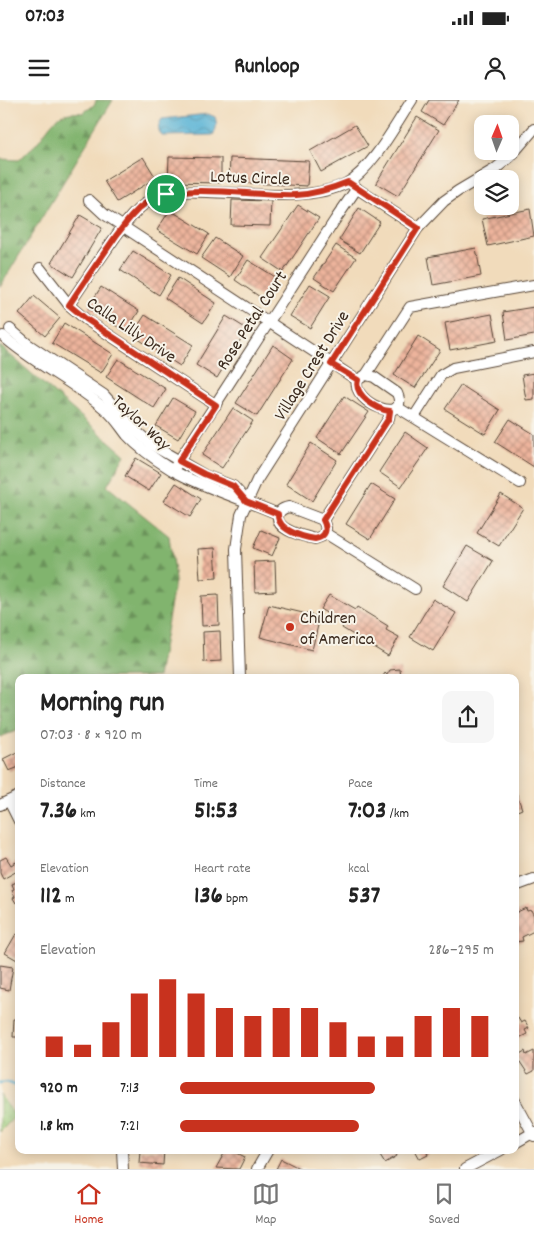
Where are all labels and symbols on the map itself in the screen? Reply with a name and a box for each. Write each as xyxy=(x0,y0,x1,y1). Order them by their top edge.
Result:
north arrow xyxy=(474,115,519,160)
street label: Lotus Circle xyxy=(210,166,290,193)
pin xyxy=(145,173,187,215)
street label: Rose Petal Court xyxy=(212,266,295,376)
street label: Calla Lilly Drive xyxy=(81,292,181,370)
street label: Village Crest Drive xyxy=(269,306,357,426)
street label: Taylor Way xyxy=(105,390,176,458)
place label: Children of America xyxy=(300,607,375,653)
marker: Children of America xyxy=(284,621,296,633)

